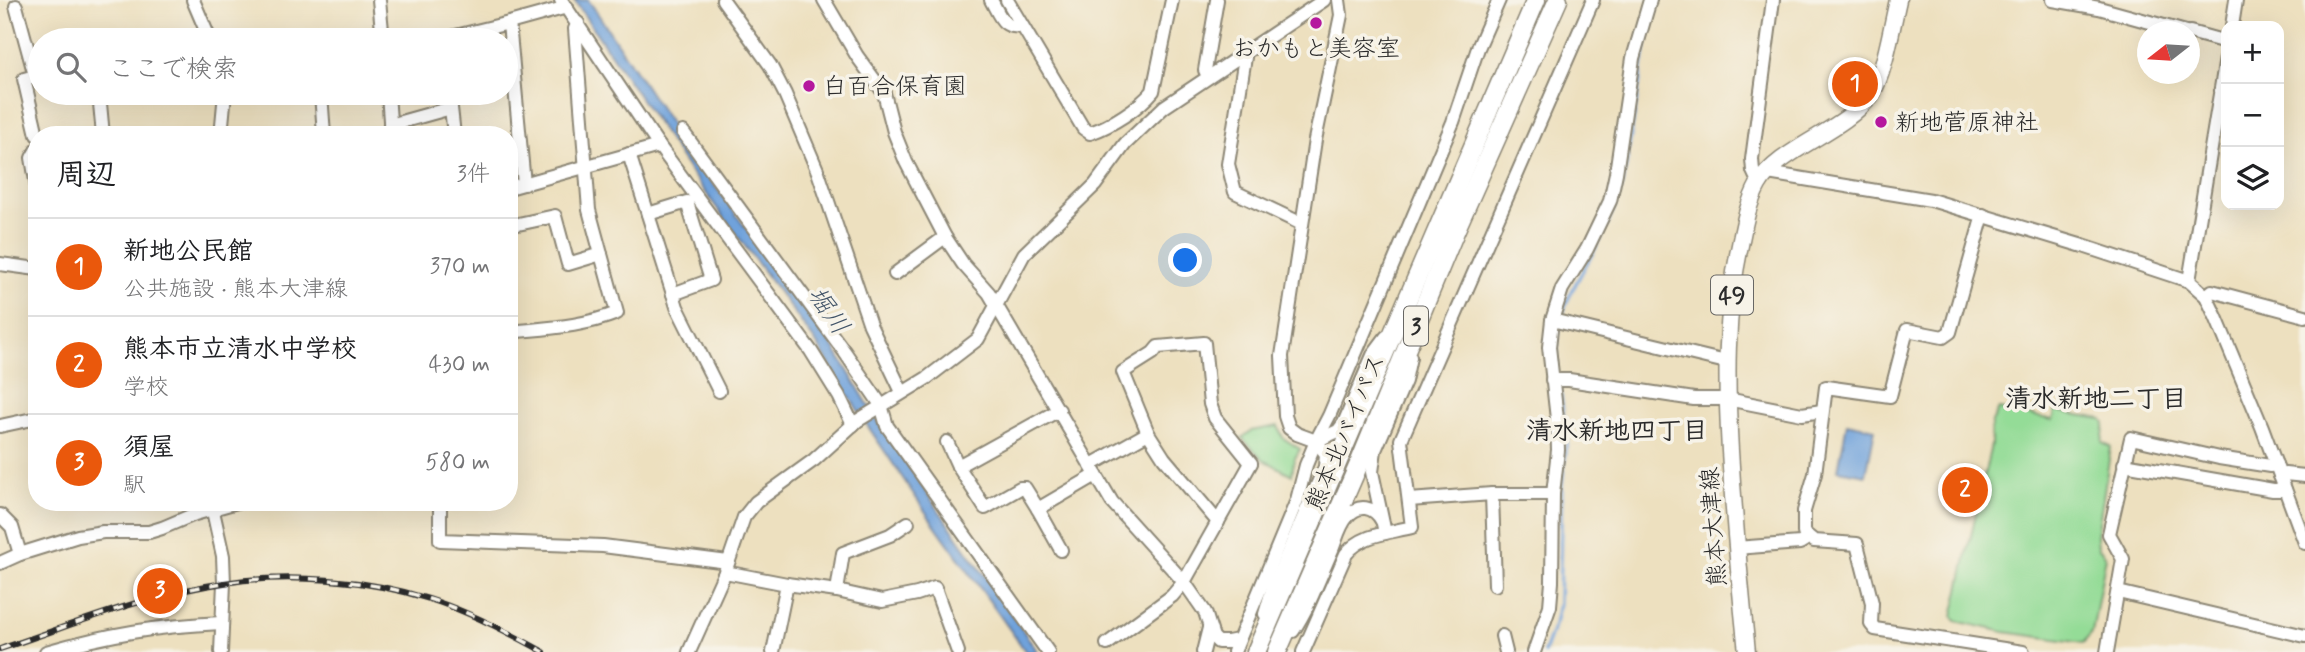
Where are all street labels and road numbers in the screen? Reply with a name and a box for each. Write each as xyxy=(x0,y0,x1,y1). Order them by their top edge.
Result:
road number: 49 xyxy=(1711,276,1753,314)
road number: 3 xyxy=(1404,306,1428,346)
street label: 熊本北バイパス xyxy=(1299,349,1393,516)
street label: 熊本大津線 xyxy=(1695,466,1734,588)

